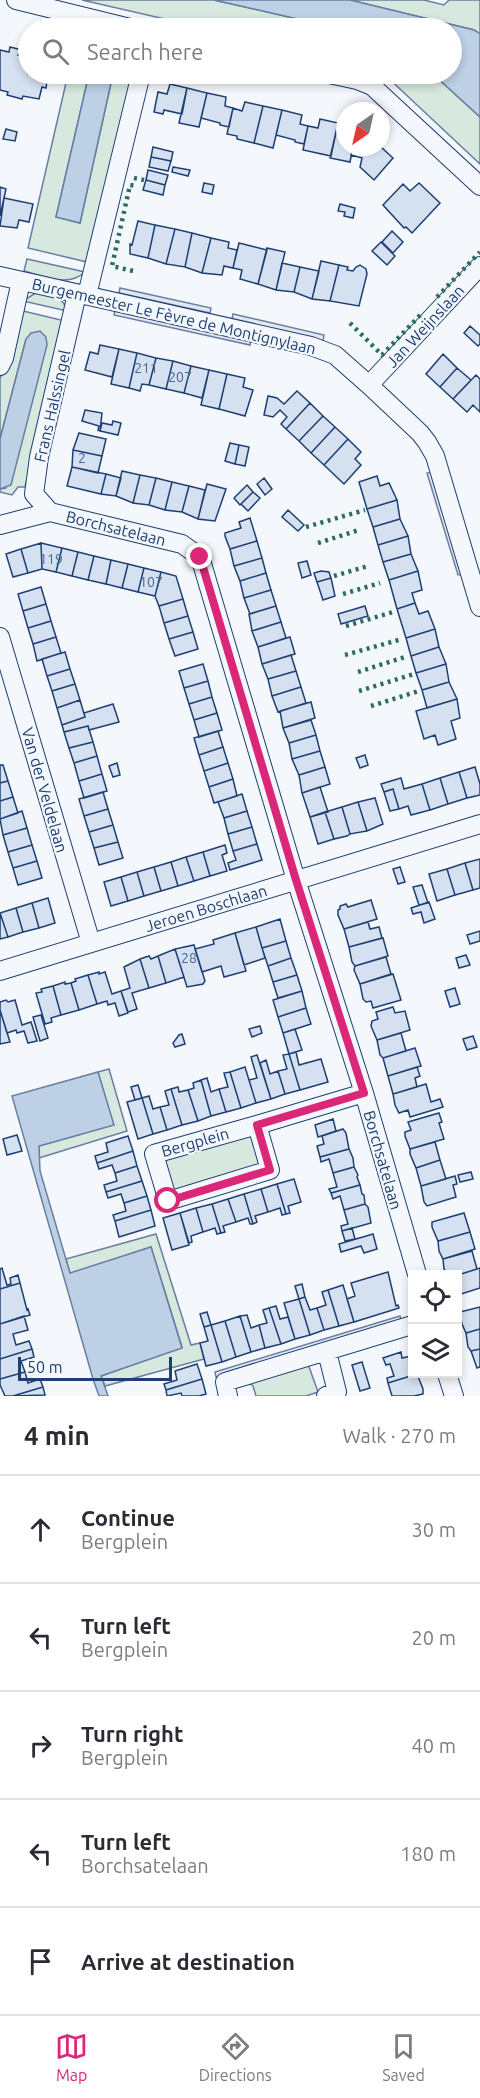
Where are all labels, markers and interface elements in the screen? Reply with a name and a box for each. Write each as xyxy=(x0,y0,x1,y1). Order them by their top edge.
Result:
search box xyxy=(18,18,462,84)
icon: search xyxy=(39,35,72,68)
text: Search here xyxy=(87,39,203,64)
north arrow xyxy=(336,102,390,156)
street label: Burgemeester Le Fèvre de Montignylaan xyxy=(30,275,318,357)
street label: Jan Weijnslaan xyxy=(382,281,468,371)
street label: Frans Halssingel xyxy=(30,348,74,464)
house number: 211 xyxy=(134,360,158,376)
house number: 207 xyxy=(168,369,192,385)
house number: 2 xyxy=(78,450,86,466)
street label: Borchsatelaan xyxy=(64,507,168,549)
route end xyxy=(186,543,212,569)
house number: 119 xyxy=(39,551,63,567)
house number: 107 xyxy=(139,574,163,590)
street label: Van der Veldelaan xyxy=(19,725,71,855)
street label: Jeroen Boschlaan xyxy=(143,881,269,935)
house number: 28 xyxy=(181,950,197,966)
street label: Borchsatelaan xyxy=(360,1108,406,1212)
street label: Bergplein xyxy=(159,1124,231,1160)
route start xyxy=(154,1187,180,1213)
map controls xyxy=(408,1270,462,1378)
button: locate xyxy=(408,1270,462,1324)
button: layers xyxy=(408,1324,462,1378)
scale bar xyxy=(18,1354,172,1382)
text: 50 m xyxy=(27,1358,63,1376)
text: 4 min xyxy=(24,1421,90,1450)
text: Walk · 270 m xyxy=(343,1424,456,1447)
text: Continue xyxy=(81,1505,175,1530)
icon: ahead xyxy=(24,1513,57,1546)
text: 30 m xyxy=(412,1518,456,1541)
text: Bergplein xyxy=(81,1530,168,1553)
text: Turn left xyxy=(81,1613,171,1638)
icon: left xyxy=(24,1621,57,1654)
text: 20 m xyxy=(412,1626,456,1649)
text: Bergplein xyxy=(81,1638,168,1661)
text: Turn right xyxy=(81,1721,183,1746)
icon: right xyxy=(24,1729,57,1762)
text: 40 m xyxy=(412,1734,456,1757)
text: Bergplein xyxy=(81,1746,168,1769)
text: Turn left xyxy=(81,1829,171,1854)
icon: left xyxy=(24,1837,57,1870)
text: 180 m xyxy=(400,1842,456,1865)
text: Borchsatelaan xyxy=(81,1854,209,1877)
icon: arrive xyxy=(24,1945,57,1978)
text: Arrive at destination xyxy=(81,1949,295,1974)
tab: Map xyxy=(55,2030,88,2084)
tab: Directions xyxy=(199,2030,272,2084)
tab: Saved xyxy=(382,2030,425,2084)

